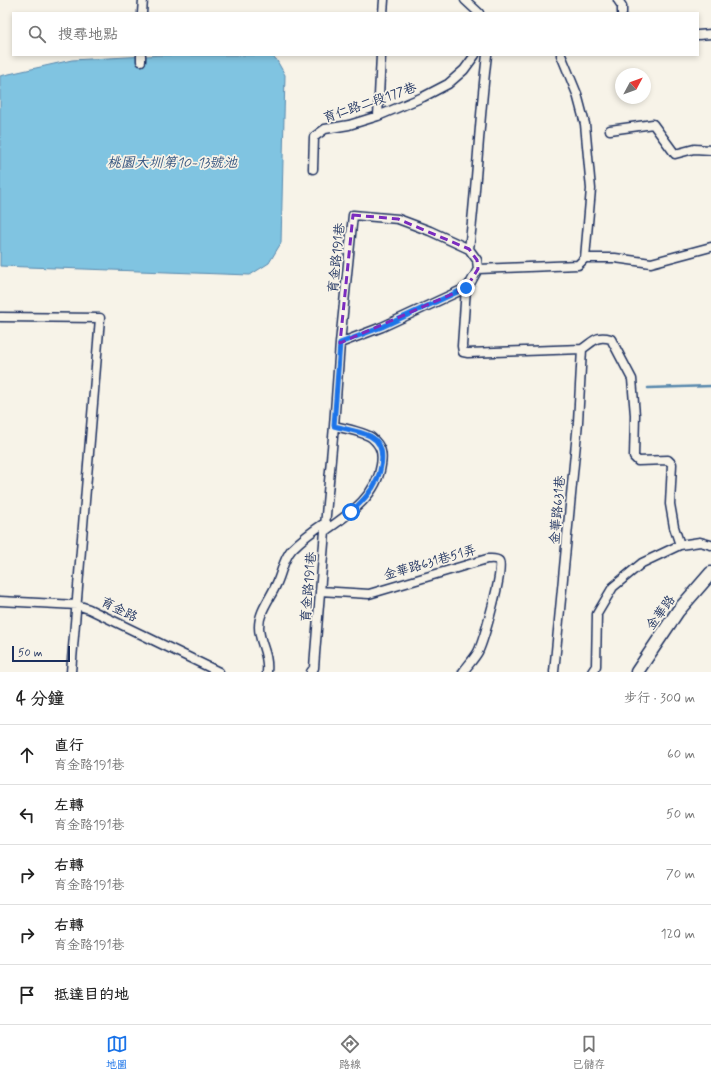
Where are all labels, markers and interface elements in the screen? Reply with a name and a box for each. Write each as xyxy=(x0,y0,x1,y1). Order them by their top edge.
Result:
search box xyxy=(12,12,699,56)
icon: search xyxy=(26,23,48,45)
text: 搜尋地點 xyxy=(58,25,118,45)
north arrow xyxy=(615,68,651,104)
street label: 育仁路二段177巷 xyxy=(321,79,419,127)
water label: 桃園大圳第10-13號池 xyxy=(107,154,238,172)
street label: 育金路191巷 xyxy=(325,222,349,294)
route end xyxy=(457,279,475,297)
street label: 金華路631巷 xyxy=(547,475,569,545)
route start xyxy=(342,503,360,521)
street label: 金華路631巷51弄 xyxy=(382,542,478,584)
street label: 育金路191巷 xyxy=(297,551,321,623)
street label: 金華路 xyxy=(643,592,679,634)
street label: 育金路 xyxy=(98,594,140,626)
scale bar xyxy=(12,644,70,663)
text: 50 m xyxy=(18,646,43,660)
text: 4 分鐘 xyxy=(16,688,64,710)
text: 步行 · 300 m xyxy=(624,690,695,707)
text: 直行 xyxy=(54,736,84,756)
icon: ahead xyxy=(16,744,38,766)
text: 60 m xyxy=(667,746,695,763)
text: 育金路191巷 xyxy=(54,757,125,774)
text: 左轉 xyxy=(54,796,84,816)
icon: left xyxy=(16,804,38,826)
text: 50 m xyxy=(666,806,695,823)
text: 育金路191巷 xyxy=(54,817,125,834)
text: 右轉 xyxy=(54,856,84,876)
icon: right xyxy=(16,864,38,886)
text: 70 m xyxy=(666,866,695,883)
text: 育金路191巷 xyxy=(54,877,125,894)
text: 右轉 xyxy=(54,916,84,936)
icon: right xyxy=(16,924,38,946)
text: 120 m xyxy=(661,926,695,943)
text: 育金路191巷 xyxy=(54,937,125,954)
icon: arrive xyxy=(16,984,38,1006)
text: 抵達目的地 xyxy=(54,985,129,1005)
tab: 地圖 xyxy=(106,1033,128,1072)
tab: 路線 xyxy=(339,1033,361,1072)
tab: 已儲存 xyxy=(572,1033,605,1072)

